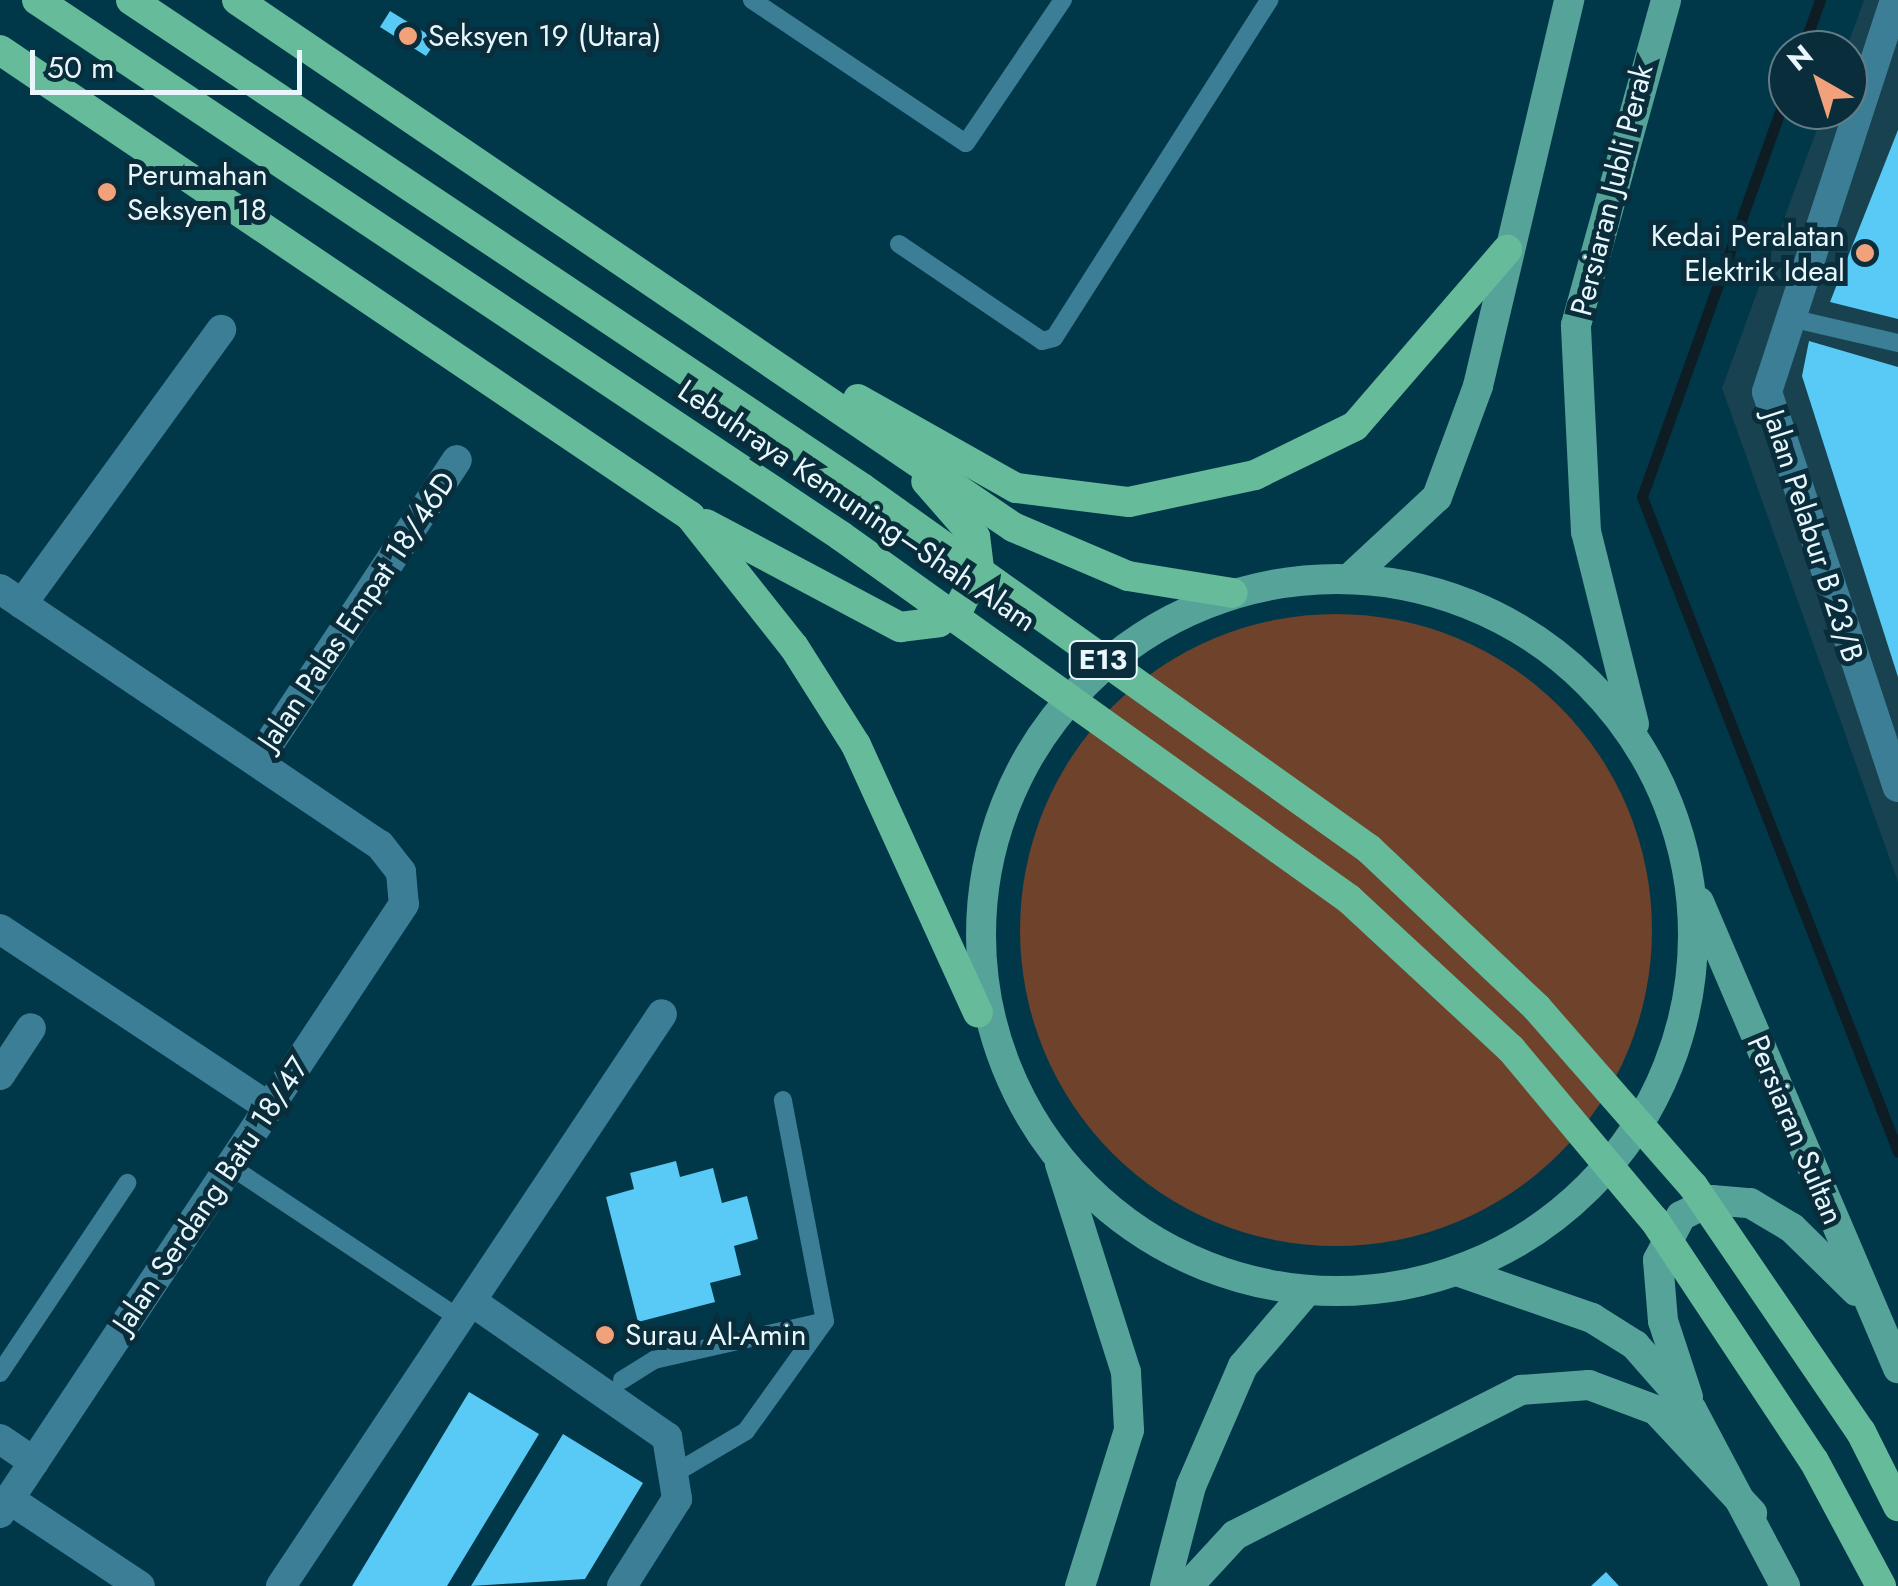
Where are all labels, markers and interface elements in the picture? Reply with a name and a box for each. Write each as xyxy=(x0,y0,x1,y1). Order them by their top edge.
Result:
place label: Seksyen 19 (Utara) xyxy=(428,18,661,54)
marker: Seksyen 19 (Utara) xyxy=(397,25,419,47)
scale bar xyxy=(35,30,308,92)
north arrow xyxy=(1768,30,1868,130)
text: N xyxy=(1779,35,1822,81)
text: 50 m xyxy=(47,46,114,89)
street label: Persiaran Jubli Perak xyxy=(1563,61,1661,319)
place label: Perumahan Seksyen 18 xyxy=(127,157,268,228)
marker: Perumahan Seksyen 18 xyxy=(96,181,118,203)
place label: Kedai Peralatan Elektrik Ideal xyxy=(1651,218,1845,288)
marker: Kedai Peralatan Elektrik Ideal xyxy=(1854,242,1876,264)
street label: Lebuhraya Kemuning–Shah Alam xyxy=(671,373,1043,639)
street label: Jalan Pelabur B 23/B xyxy=(1755,405,1871,667)
street label: Jalan Palas Empat 18/46D xyxy=(250,465,464,757)
road number: E13 xyxy=(1068,637,1138,683)
street label: Persiaran Sultan xyxy=(1739,1030,1851,1230)
street label: Jalan Serdang Batu 18/47 xyxy=(105,1050,317,1340)
place label: Surau Al-Amin xyxy=(625,1317,806,1353)
marker: Surau Al-Amin xyxy=(594,1324,616,1346)

